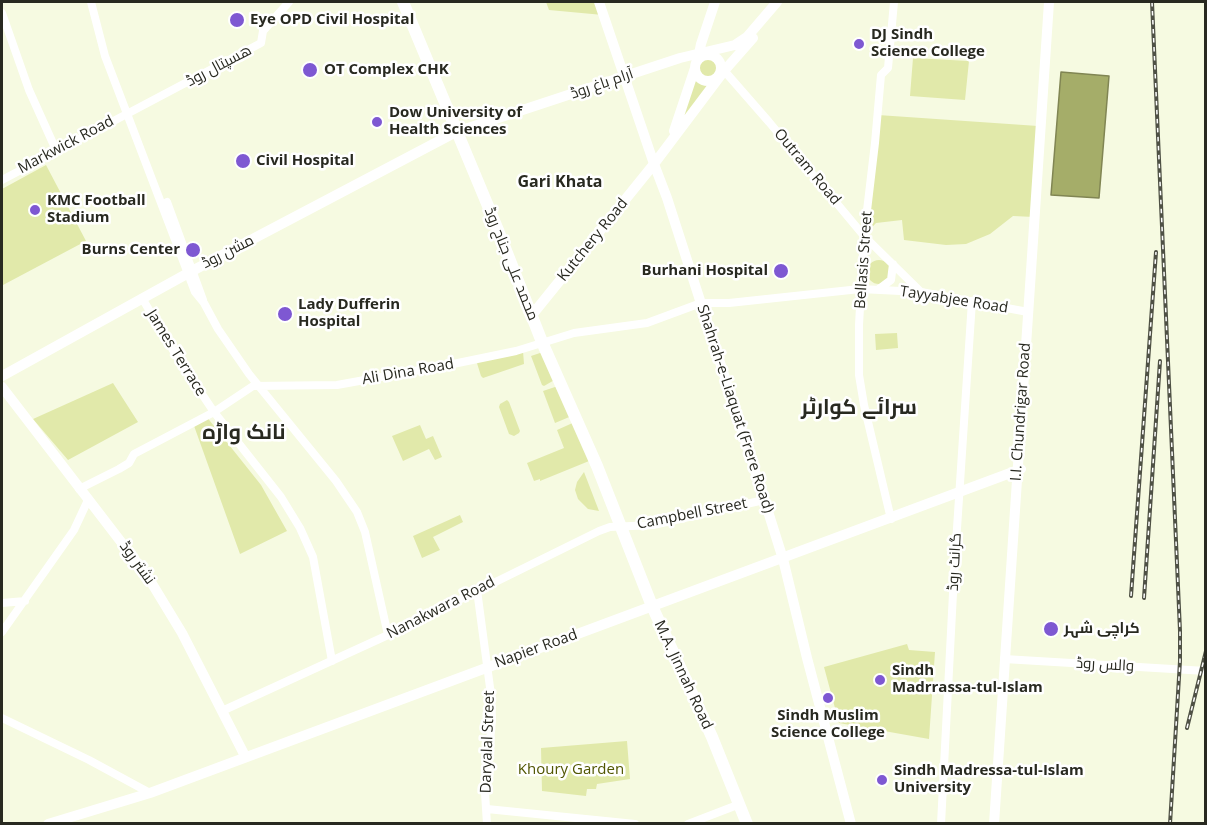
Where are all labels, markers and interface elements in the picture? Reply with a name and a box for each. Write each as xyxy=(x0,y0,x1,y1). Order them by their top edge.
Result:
marker: Eye OPD Civil Hospital xyxy=(228,11,246,29)
place label: Eye OPD Civil Hospital xyxy=(250,11,414,29)
place label: DJ Sindh Science College xyxy=(871,26,985,61)
marker: DJ Sindh Science College xyxy=(852,37,866,51)
street label: ھسپتال روڈ xyxy=(183,41,255,91)
marker: OT Complex CHK xyxy=(301,61,319,79)
place label: OT Complex CHK xyxy=(324,61,449,79)
street label: آرام باغ روڈ xyxy=(568,65,636,103)
place label: Dow University of Health Sciences xyxy=(389,104,522,139)
street label: Markwick Road xyxy=(15,112,117,178)
marker: Dow University of Health Sciences xyxy=(370,115,384,129)
street label: Outram Road xyxy=(770,125,844,209)
marker: Civil Hospital xyxy=(234,152,252,170)
place label: Civil Hospital xyxy=(256,152,354,170)
district label: Gari Khata xyxy=(518,172,602,192)
place label: KMC Football Stadium xyxy=(47,192,146,227)
street label: Kutchery Road xyxy=(554,195,632,285)
marker: KMC Football Stadium xyxy=(28,203,42,217)
street label: محمد علی جناح روڈ xyxy=(480,205,542,323)
street label: Bellasis Street xyxy=(852,211,876,309)
street label: مشن روڈ xyxy=(199,231,257,273)
place label: Burns Center xyxy=(82,241,180,259)
marker: Burns Center xyxy=(184,241,202,259)
place label: Burhani Hospital xyxy=(642,262,768,280)
marker: Burhani Hospital xyxy=(772,262,790,280)
street label: Tayyabjee Road xyxy=(899,283,1009,317)
place label: Lady Dufferin Hospital xyxy=(298,296,400,331)
street label: Shahrah-e-Liaquat (Frere Road) xyxy=(693,303,777,515)
marker: Lady Dufferin Hospital xyxy=(276,305,294,323)
street label: James Terrace xyxy=(142,306,210,400)
street label: I.I. Chundrigar Road xyxy=(1007,342,1035,482)
street label: Ali Dina Road xyxy=(361,355,455,389)
district label: سرائے کوارٹر xyxy=(801,395,917,421)
district label: نانک واڑہ xyxy=(202,420,286,446)
street label: Campbell Street xyxy=(635,494,749,534)
street label: گرانٹ روڈ xyxy=(944,532,966,592)
street label: نشتر روڈ xyxy=(115,538,159,588)
street label: Nanakwara Road xyxy=(384,573,498,643)
street label: M.A. Jinnah Road xyxy=(650,618,716,732)
marker: کراچی شہر xyxy=(1042,620,1060,638)
place label: کراچی شہر xyxy=(1064,620,1140,638)
street label: Napier Road xyxy=(492,626,580,672)
street label: والس روڈ xyxy=(1075,654,1135,676)
place label: Sindh Madrrassa-tul-Islam xyxy=(892,662,1043,697)
marker: Sindh Madrrassa-tul-Islam xyxy=(873,673,887,687)
street label: Daryalal Street xyxy=(477,690,499,794)
marker: Sindh Muslim Science College xyxy=(821,691,835,705)
place label: Sindh Muslim Science College xyxy=(771,707,885,742)
park label: Khoury Garden xyxy=(518,761,624,779)
place label: Sindh Madressa-tul-Islam University xyxy=(894,762,1084,797)
marker: Sindh Madressa-tul-Islam University xyxy=(875,773,889,787)

